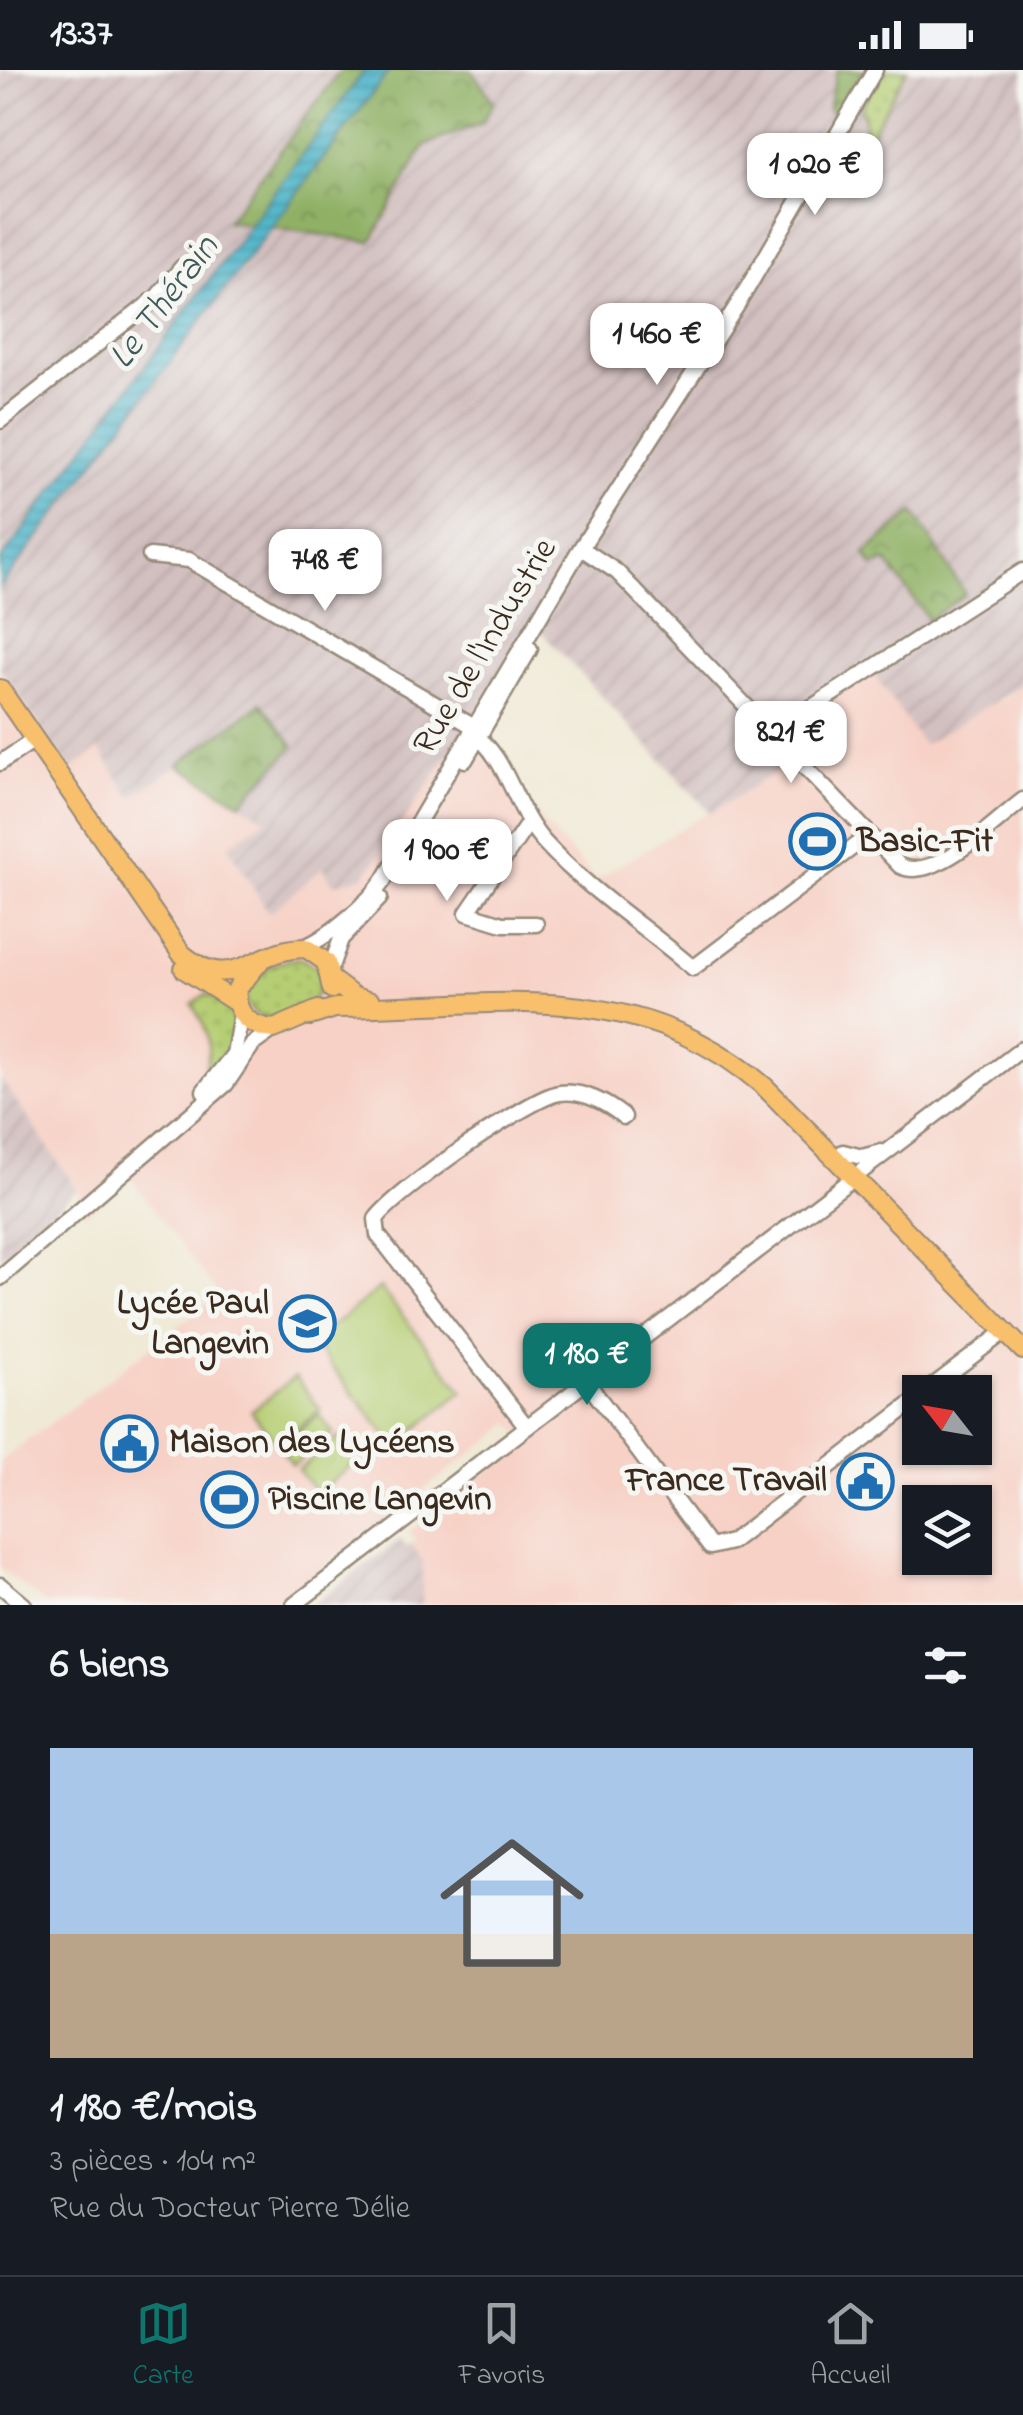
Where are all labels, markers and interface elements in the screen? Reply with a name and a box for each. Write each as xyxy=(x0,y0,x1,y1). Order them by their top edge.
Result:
text: 13:37 xyxy=(50,7,112,63)
pin: 1 020 € xyxy=(723,133,907,218)
text: 1 020 € xyxy=(769,142,861,189)
water label: Le Thérain xyxy=(96,223,235,382)
pin: 1 460 € xyxy=(565,303,749,388)
text: 1 460 € xyxy=(612,312,702,359)
pin: 748 € xyxy=(255,529,395,614)
street label: Rue de l'Industrie xyxy=(401,529,571,765)
text: 748 € xyxy=(291,538,359,585)
pin: 821 € xyxy=(721,701,861,786)
text: 821 € xyxy=(757,710,825,757)
sports icon: Basic-Fit xyxy=(788,812,848,872)
place label: Basic-Fit xyxy=(855,817,993,868)
pin: 1 900 € xyxy=(355,819,539,904)
text: 1 900 € xyxy=(404,828,490,875)
place label: Lycée Paul Langevin xyxy=(117,1279,269,1371)
school or university icon: Lycée Paul Langevin xyxy=(278,1294,338,1354)
pin: 1 180 € xyxy=(495,1323,679,1408)
text: 1 180 € xyxy=(545,1332,629,1379)
north arrow xyxy=(902,1375,992,1465)
map controls xyxy=(902,1375,992,1575)
public building icon: Maison des Lycéens xyxy=(100,1413,160,1473)
place label: Maison des Lycéens xyxy=(169,1418,455,1470)
public building icon: France Travail xyxy=(836,1451,896,1511)
place label: France Travail xyxy=(624,1456,827,1507)
sports icon: Piscine Langevin xyxy=(199,1470,259,1530)
place label: Piscine Langevin xyxy=(268,1475,491,1527)
button: layers xyxy=(902,1485,992,1575)
text: 6 biens xyxy=(50,1635,170,1696)
icon: filters xyxy=(918,1638,973,1693)
icon: home xyxy=(422,1813,602,1993)
text: 1 180 €/mois xyxy=(50,2078,257,2139)
text: 3 pièces · 104 m² xyxy=(50,2139,256,2186)
text: Rue du Docteur Pierre Délie xyxy=(50,2186,410,2233)
tab: Carte xyxy=(132,2296,194,2397)
tab: Favoris xyxy=(459,2296,545,2397)
tab: Accueil xyxy=(810,2296,891,2397)

